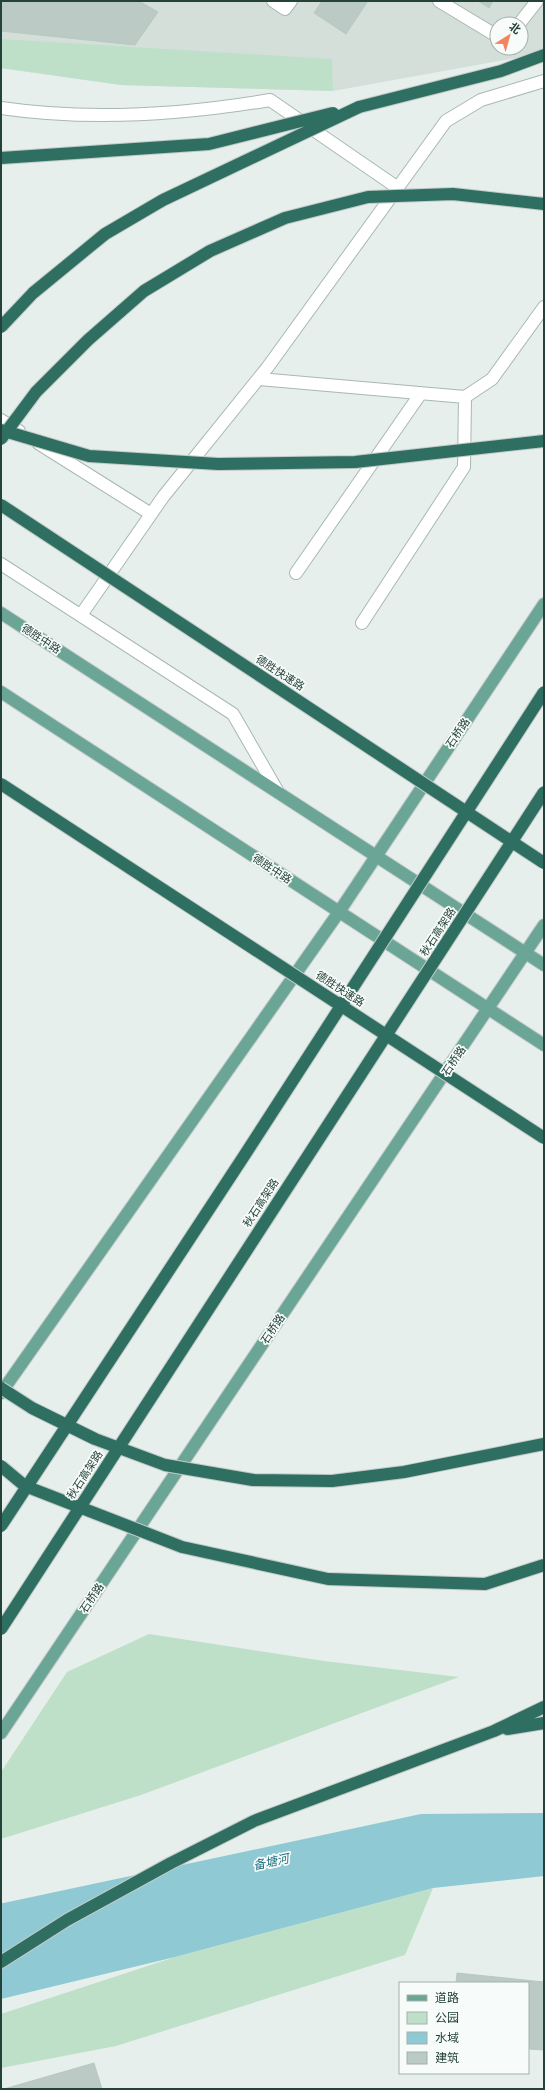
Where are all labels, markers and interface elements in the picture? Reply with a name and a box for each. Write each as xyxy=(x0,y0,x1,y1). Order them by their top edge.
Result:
north arrow xyxy=(489,16,529,56)
text: 北 xyxy=(506,20,523,37)
street label: 德胜中路 xyxy=(19,622,63,656)
street label: 德胜快速路 xyxy=(253,653,307,693)
street label: 石桥路 xyxy=(443,716,473,750)
street label: 德胜中路 xyxy=(250,852,294,886)
street label: 秋石高架路 xyxy=(418,905,458,959)
street label: 德胜快速路 xyxy=(313,969,367,1009)
street label: 石桥路 xyxy=(439,1044,469,1078)
street label: 秋石高架路 xyxy=(241,1176,281,1230)
street label: 石桥路 xyxy=(258,1312,288,1346)
street label: 秋石高架路 xyxy=(65,1448,105,1502)
street label: 石桥路 xyxy=(77,1581,107,1615)
water label: 备塘河 xyxy=(252,1851,292,1873)
legend xyxy=(399,1982,529,2074)
text: 道路 xyxy=(435,1991,459,2005)
text: 公园 xyxy=(435,2011,459,2025)
text: 水域 xyxy=(435,2031,459,2045)
text: 建筑 xyxy=(435,2051,459,2065)

